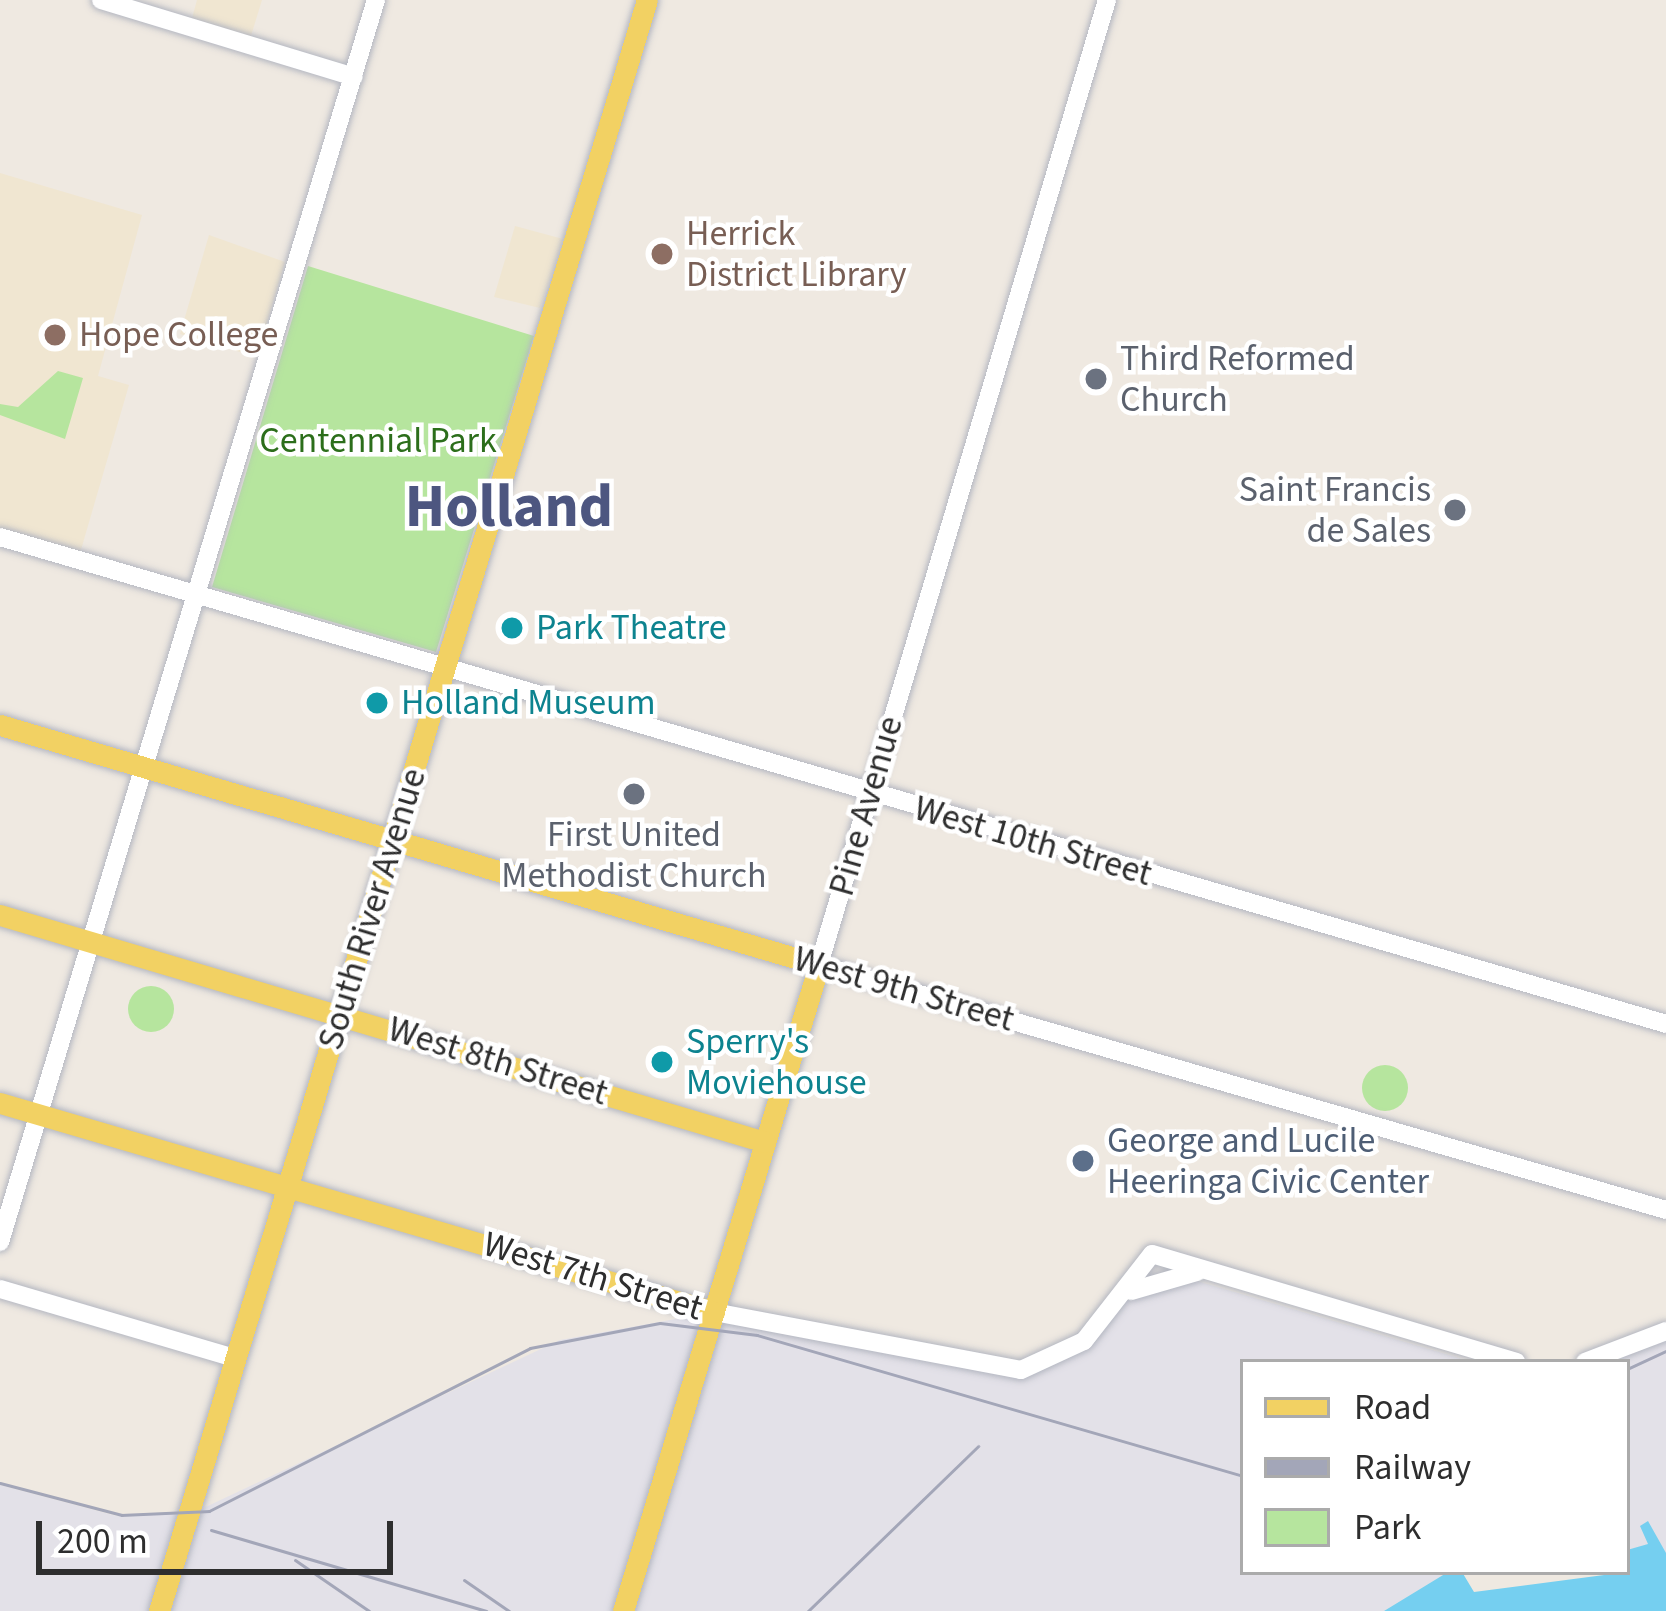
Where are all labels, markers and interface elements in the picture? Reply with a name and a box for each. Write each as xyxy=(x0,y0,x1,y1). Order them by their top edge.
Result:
place label: Herrick District Library xyxy=(686,211,907,296)
marker: Herrick District Library xyxy=(649,241,675,267)
place label: Hope College xyxy=(79,313,278,357)
marker: Hope College xyxy=(42,322,68,348)
place label: Third Reformed Church xyxy=(1120,336,1355,421)
marker: Third Reformed Church xyxy=(1083,366,1109,392)
park label: Centennial Park xyxy=(259,419,497,463)
place label: Saint Francis de Sales xyxy=(1239,467,1431,552)
district label: Holland xyxy=(405,471,613,543)
marker: Saint Francis de Sales xyxy=(1442,497,1468,523)
place label: Park Theatre xyxy=(536,606,727,650)
marker: Park Theatre xyxy=(499,615,525,641)
place label: Holland Museum xyxy=(401,681,655,725)
marker: Holland Museum xyxy=(364,690,390,716)
street label: Pine Avenue xyxy=(820,711,912,901)
street label: South River Avenue xyxy=(309,763,435,1055)
marker: First United Methodist Church xyxy=(621,781,647,807)
street label: West 10th Street xyxy=(909,786,1157,896)
place label: First United Methodist Church xyxy=(501,812,767,897)
street label: West 9th Street xyxy=(789,937,1019,1041)
street label: West 8th Street xyxy=(383,1007,613,1115)
place label: Sperry's Moviehouse xyxy=(686,1019,867,1104)
marker: Sperry's Moviehouse xyxy=(649,1049,675,1075)
place label: George and Lucile Heeringa Civic Center xyxy=(1107,1118,1429,1203)
marker: George and Lucile Heeringa Civic Center xyxy=(1070,1148,1096,1174)
street label: West 7th Street xyxy=(478,1222,708,1330)
legend xyxy=(1240,1359,1630,1575)
text: Road xyxy=(1354,1382,1431,1433)
text: Railway xyxy=(1354,1442,1471,1493)
scale bar xyxy=(42,1497,399,1571)
text: Park xyxy=(1354,1502,1421,1553)
text: 200 m xyxy=(57,1516,148,1567)

